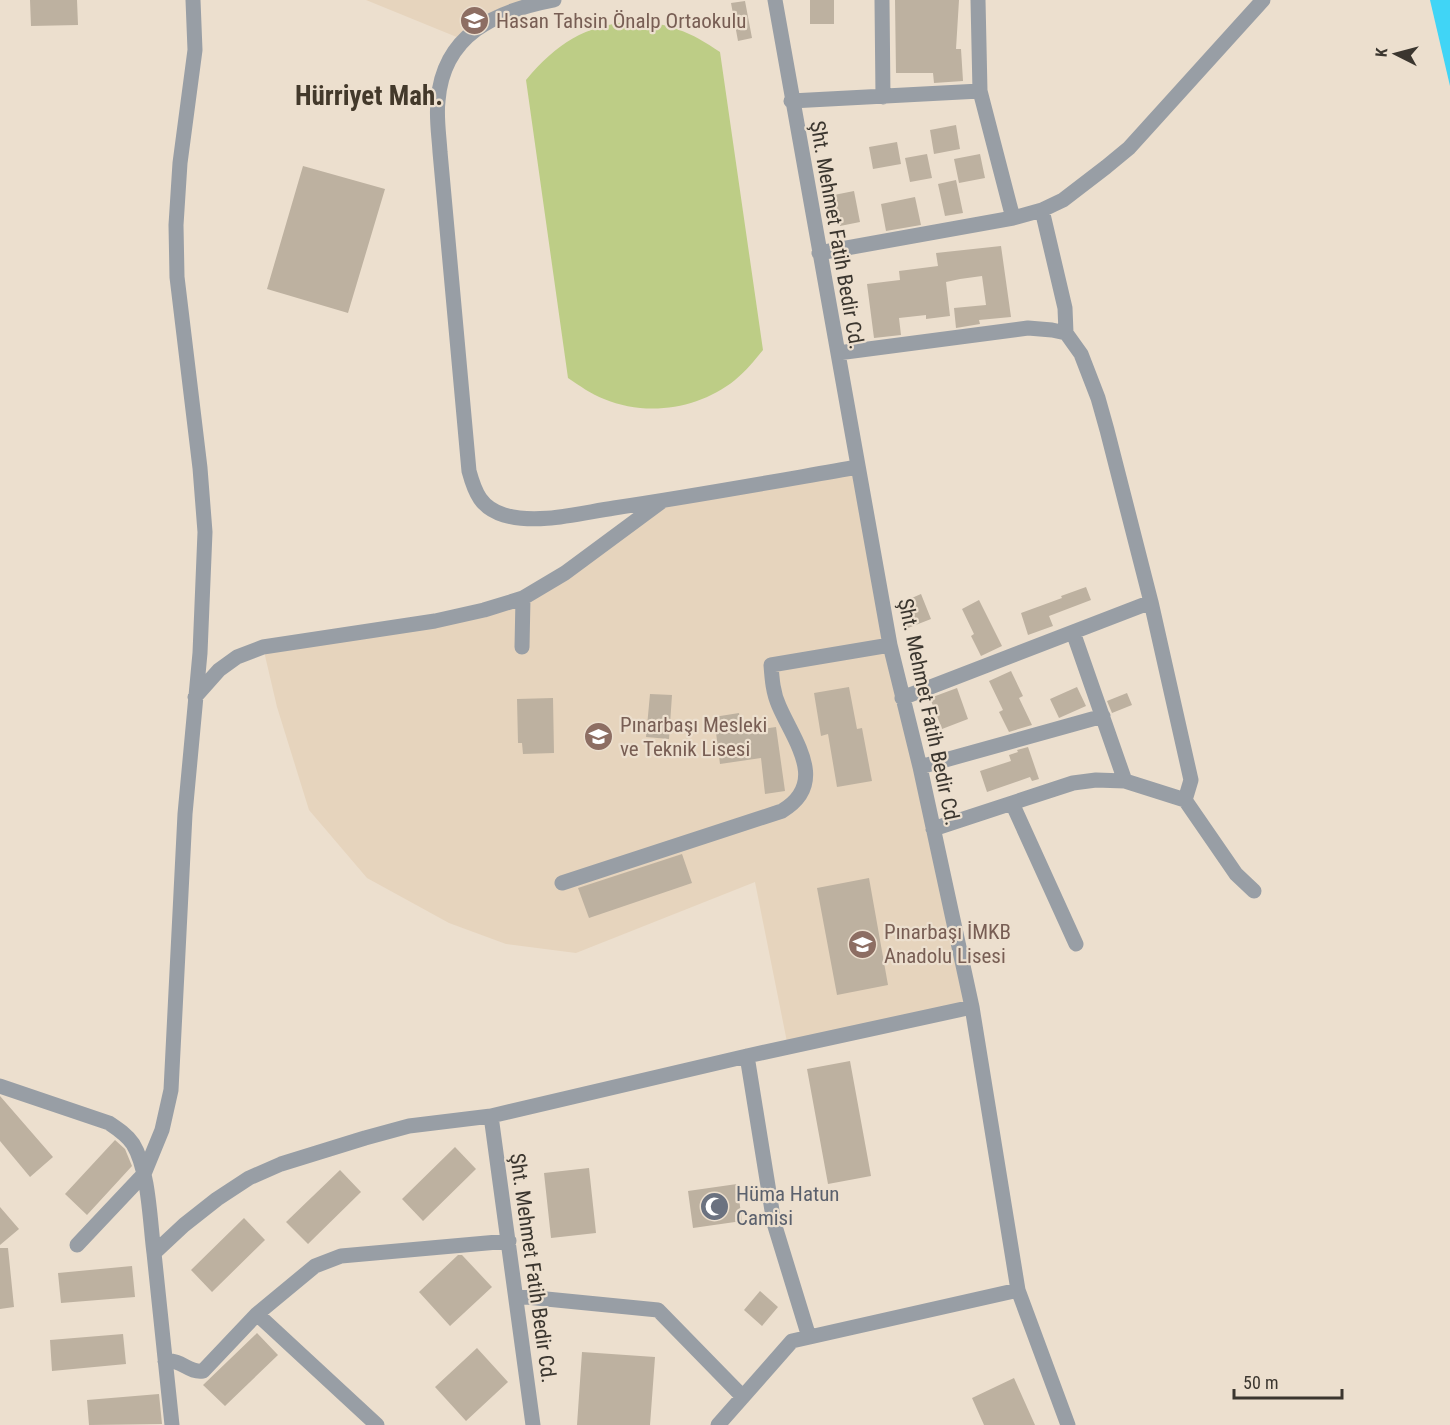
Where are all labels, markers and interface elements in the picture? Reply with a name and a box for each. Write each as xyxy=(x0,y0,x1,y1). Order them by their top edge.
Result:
school or university icon: Hasan Tahsin Önalp Ortaokulu xyxy=(459,5,491,37)
place label: Hasan Tahsin Önalp Ortaokulu xyxy=(496,9,746,33)
north arrow xyxy=(1366,24,1426,84)
text: K xyxy=(1372,47,1392,58)
district label: Hürriyet Mah. xyxy=(295,80,443,112)
street label: Şht. Mehmet Fatih Bedir Cd. xyxy=(805,119,869,351)
street label: Şht. Mehmet Fatih Bedir Cd. xyxy=(893,596,965,828)
place label: Pınarbaşı Mesleki ve Teknik Lisesi xyxy=(620,713,767,761)
school or university icon: Pınarbaşı Mesleki ve Teknik Lisesi xyxy=(583,721,615,753)
place label: Pınarbaşı İMKB Anadolu Lisesi xyxy=(884,920,1011,968)
school or university icon: Pınarbaşı İMKB Anadolu Lisesi xyxy=(847,928,879,960)
street label: Şht. Mehmet Fatih Bedir Cd. xyxy=(505,1152,561,1384)
place label: Hüma Hatun Camisi xyxy=(736,1182,839,1230)
mosque icon: Hüma Hatun Camisi xyxy=(699,1190,731,1222)
scale bar xyxy=(1234,1362,1342,1400)
text: 50 m xyxy=(1243,1372,1278,1393)

